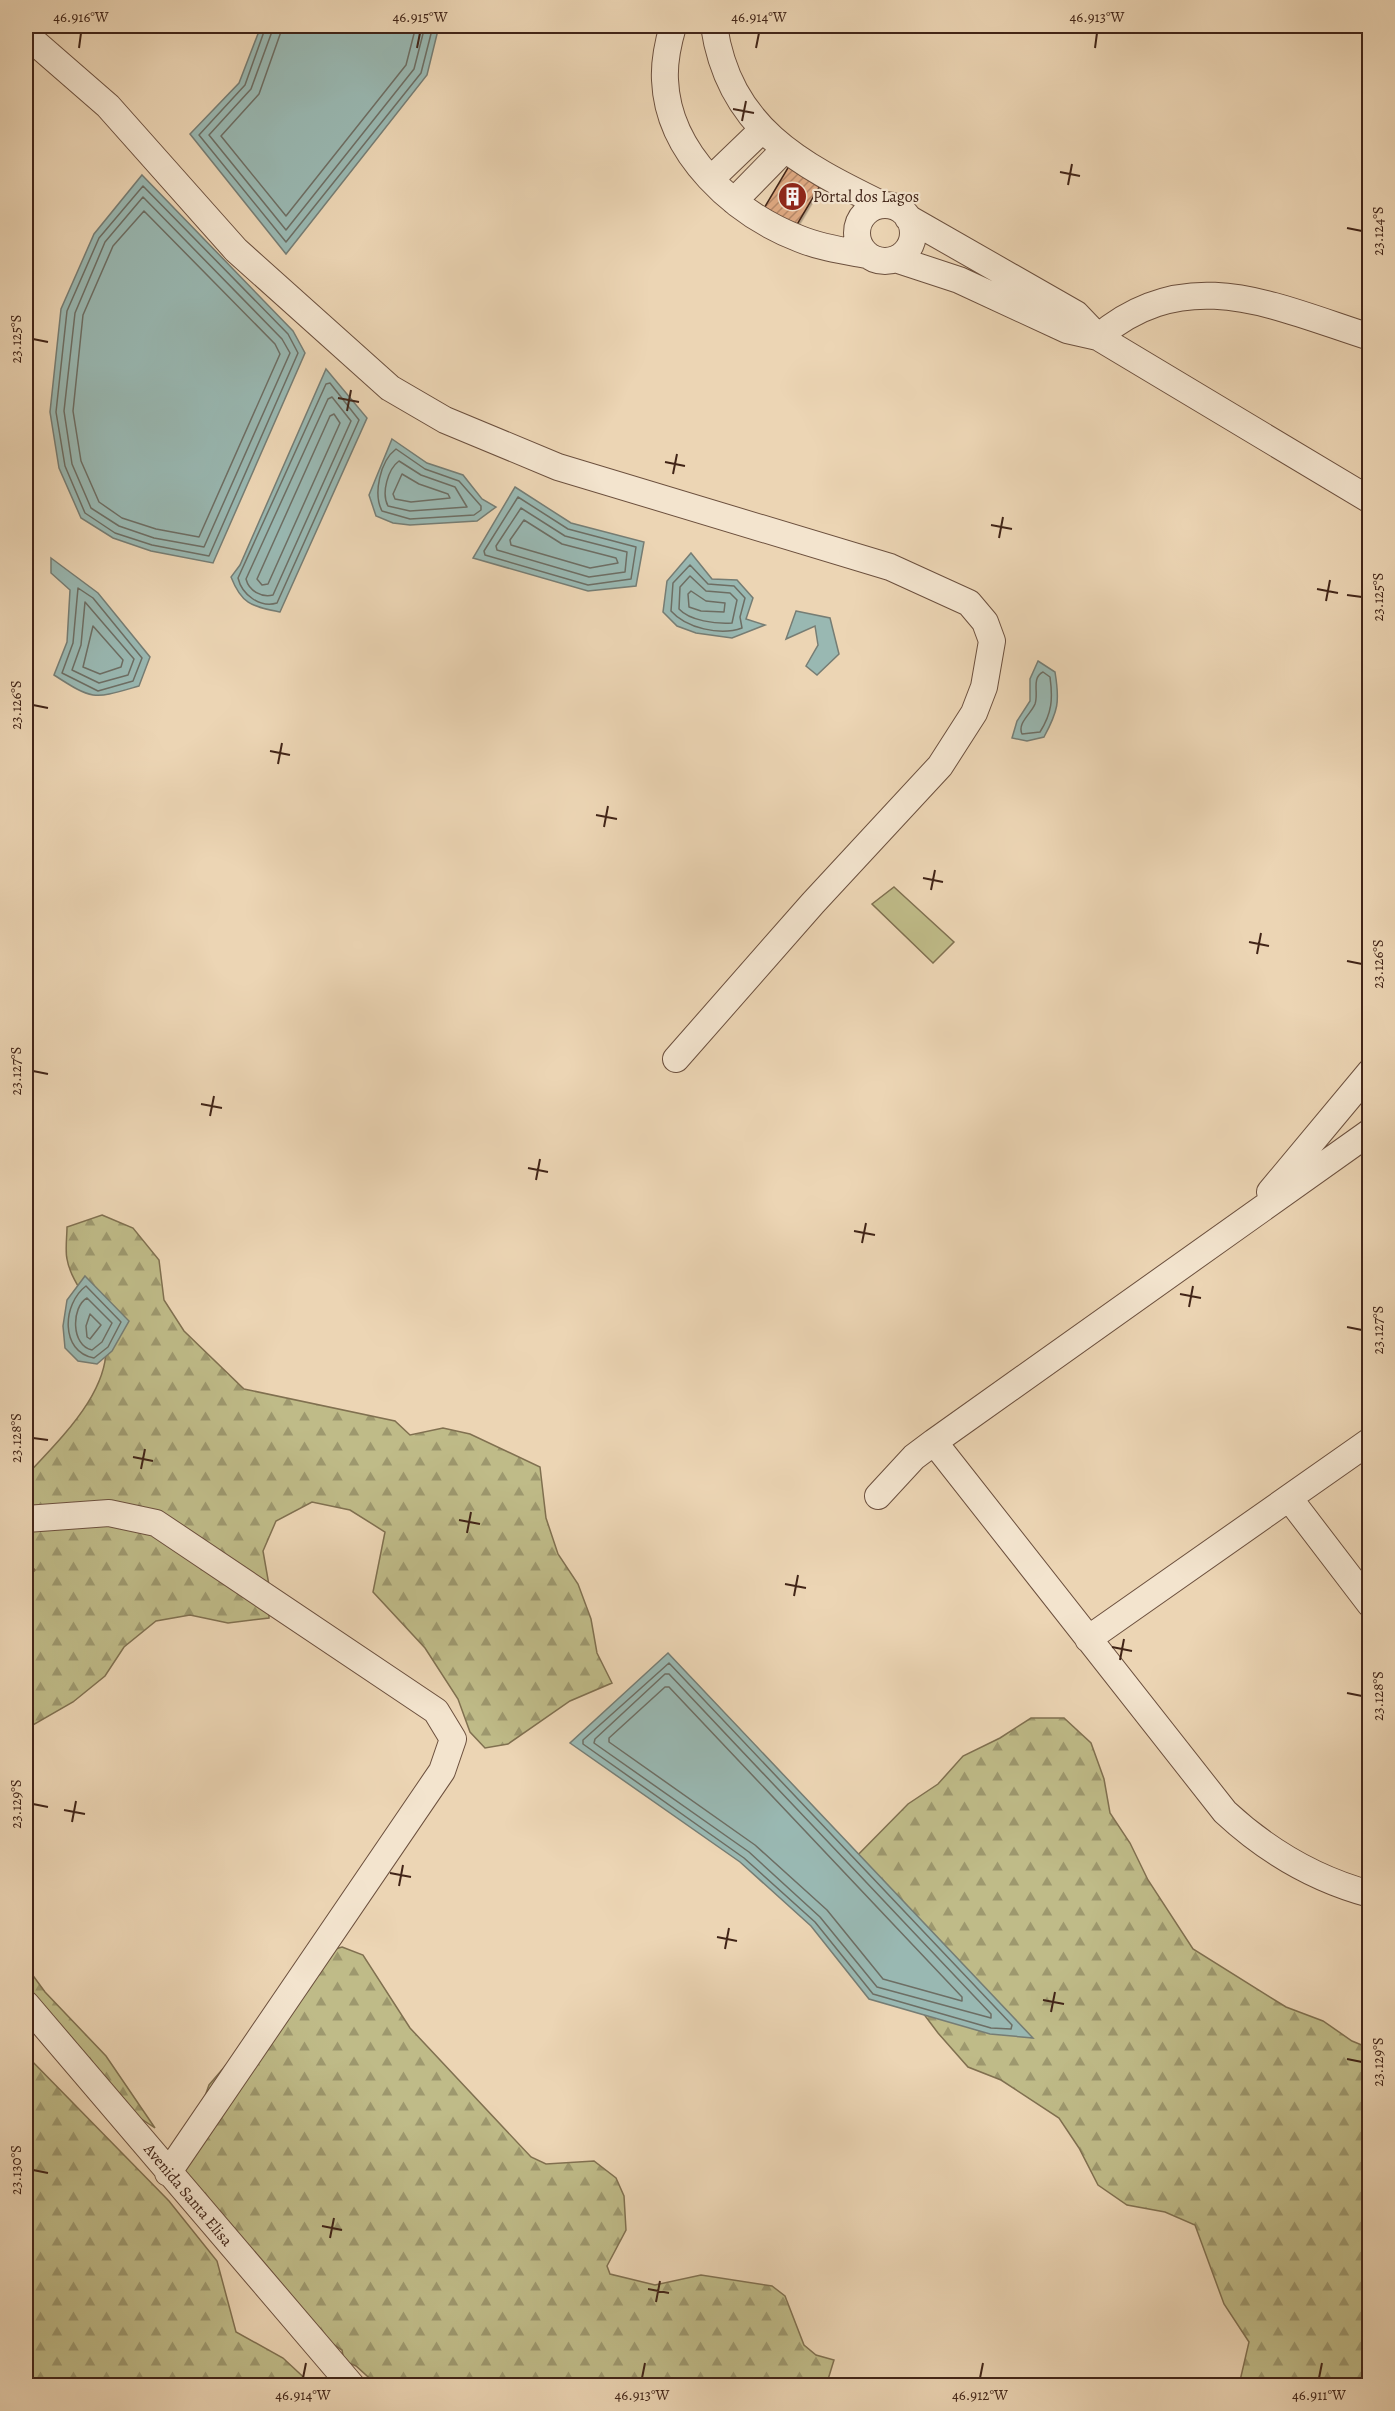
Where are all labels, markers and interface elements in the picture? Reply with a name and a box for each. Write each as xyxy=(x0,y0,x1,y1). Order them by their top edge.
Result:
text: 46.916°W xyxy=(53,7,109,27)
text: 46.915°W xyxy=(392,7,448,27)
text: 46.914°W xyxy=(731,7,787,27)
text: 46.913°W xyxy=(1069,7,1125,27)
building icon: Portal dos Lagos xyxy=(776,181,808,213)
place label: Portal dos Lagos xyxy=(813,186,919,208)
text: 23.124°S xyxy=(1368,206,1388,256)
text: 23.125°S xyxy=(6,314,26,364)
text: 23.125°S xyxy=(1368,572,1388,622)
text: 23.126°S xyxy=(6,680,26,730)
text: 23.126°S xyxy=(1368,939,1388,989)
text: 23.127°S xyxy=(6,1047,26,1095)
text: 23.127°S xyxy=(1368,1306,1388,1354)
text: 23.128°S xyxy=(6,1413,26,1463)
text: 23.128°S xyxy=(1368,1671,1388,1721)
text: 23.129°S xyxy=(6,1779,26,1829)
text: 23.129°S xyxy=(1368,2037,1388,2087)
street label: Avenida Santa Elisa xyxy=(138,2138,238,2251)
text: 23.130°S xyxy=(6,2145,26,2195)
text: 46.914°W xyxy=(275,2385,331,2405)
text: 46.913°W xyxy=(614,2385,670,2405)
text: 46.912°W xyxy=(952,2385,1008,2405)
text: 46.911°W xyxy=(1292,2385,1346,2405)

